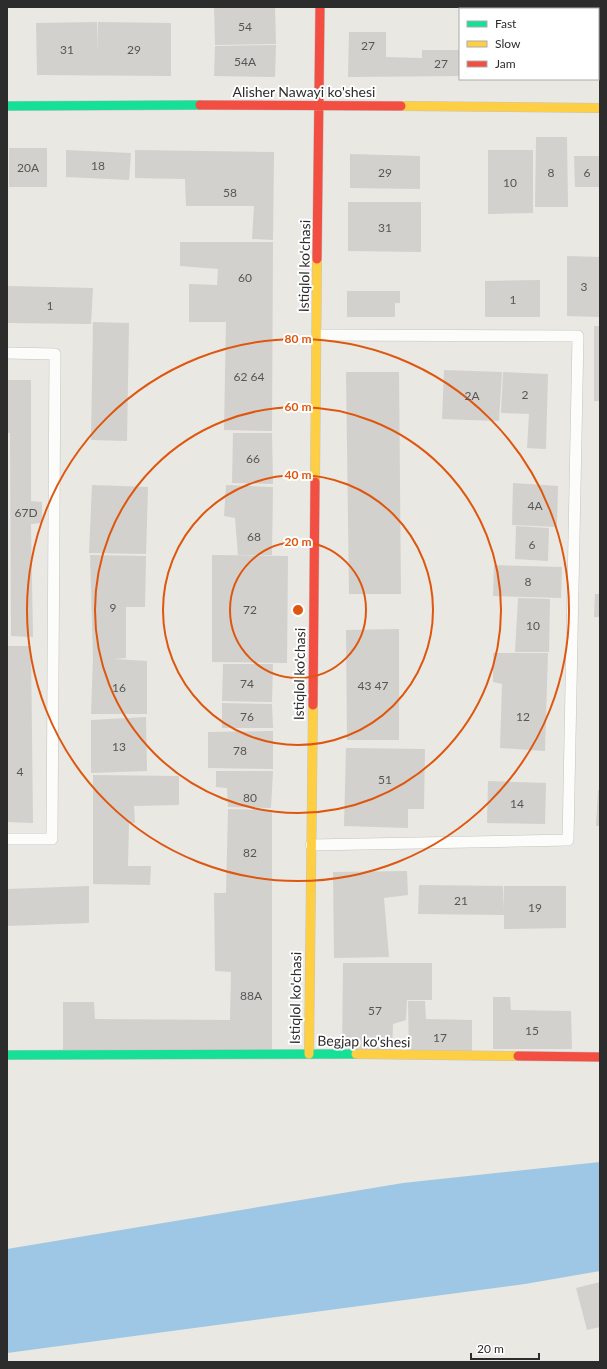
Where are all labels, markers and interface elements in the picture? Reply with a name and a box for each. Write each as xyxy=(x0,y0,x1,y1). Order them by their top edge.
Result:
legend xyxy=(459,8,599,80)
text: Fast xyxy=(495,16,517,31)
house number: 54 xyxy=(238,19,252,34)
text: Slow xyxy=(495,36,521,51)
house number: 27 xyxy=(361,38,375,53)
house number: 31 xyxy=(60,42,74,57)
house number: 29 xyxy=(127,42,141,57)
house number: 54A xyxy=(234,54,257,69)
house number: 27 xyxy=(434,56,448,71)
text: Jam xyxy=(495,56,516,71)
street label: Alisher Nawayi ko'shesi xyxy=(233,83,375,100)
house number: 18 xyxy=(91,158,105,173)
house number: 20A xyxy=(17,160,40,175)
house number: 29 xyxy=(378,165,392,180)
house number: 8 xyxy=(548,165,555,180)
house number: 6 xyxy=(584,165,591,180)
house number: 10 xyxy=(503,175,517,190)
house number: 58 xyxy=(223,185,237,200)
street label: Istiqlol ko'chasi xyxy=(295,220,313,312)
house number: 31 xyxy=(378,220,392,235)
house number: 60 xyxy=(238,270,252,285)
house number: 3 xyxy=(581,279,588,294)
house number: 1 xyxy=(510,292,517,307)
house number: 1 xyxy=(47,298,54,313)
text: 80 m xyxy=(285,331,311,346)
house number: 62 64 xyxy=(234,369,264,384)
house number: 2 xyxy=(522,387,529,402)
house number: 2A xyxy=(464,388,480,403)
text: 60 m xyxy=(285,399,311,414)
house number: 66 xyxy=(246,451,260,466)
text: 40 m xyxy=(285,467,311,482)
house number: 4A xyxy=(527,498,543,513)
house number: 67D xyxy=(14,505,38,520)
house number: 68 xyxy=(247,529,261,544)
text: 20 m xyxy=(285,534,311,549)
house number: 6 xyxy=(529,537,536,552)
house number: 8 xyxy=(525,574,532,589)
house number: 9 xyxy=(110,600,117,615)
house number: 72 xyxy=(243,602,257,617)
centre of rings xyxy=(291,603,305,617)
house number: 10 xyxy=(526,618,540,633)
street label: Istiqlol ko'chasi xyxy=(290,628,308,720)
house number: 74 xyxy=(240,676,254,691)
house number: 43 47 xyxy=(358,678,388,693)
house number: 16 xyxy=(112,680,126,695)
house number: 76 xyxy=(240,709,254,724)
house number: 12 xyxy=(516,709,530,724)
house number: 13 xyxy=(112,739,126,754)
house number: 78 xyxy=(233,743,247,758)
house number: 4 xyxy=(17,764,24,779)
house number: 51 xyxy=(378,772,392,787)
house number: 80 xyxy=(243,790,257,805)
house number: 14 xyxy=(510,796,524,811)
house number: 82 xyxy=(243,845,257,860)
house number: 21 xyxy=(454,893,468,908)
house number: 19 xyxy=(528,900,542,915)
street label: Istiqlol ko'chasi xyxy=(286,952,304,1044)
house number: 88A xyxy=(240,988,263,1003)
house number: 57 xyxy=(368,1003,382,1018)
house number: 15 xyxy=(525,1023,539,1038)
house number: 17 xyxy=(433,1030,447,1045)
street label: Begjap ko'shesi xyxy=(317,1032,411,1050)
scale bar xyxy=(471,1335,539,1361)
text: 20 m xyxy=(477,1341,504,1356)

